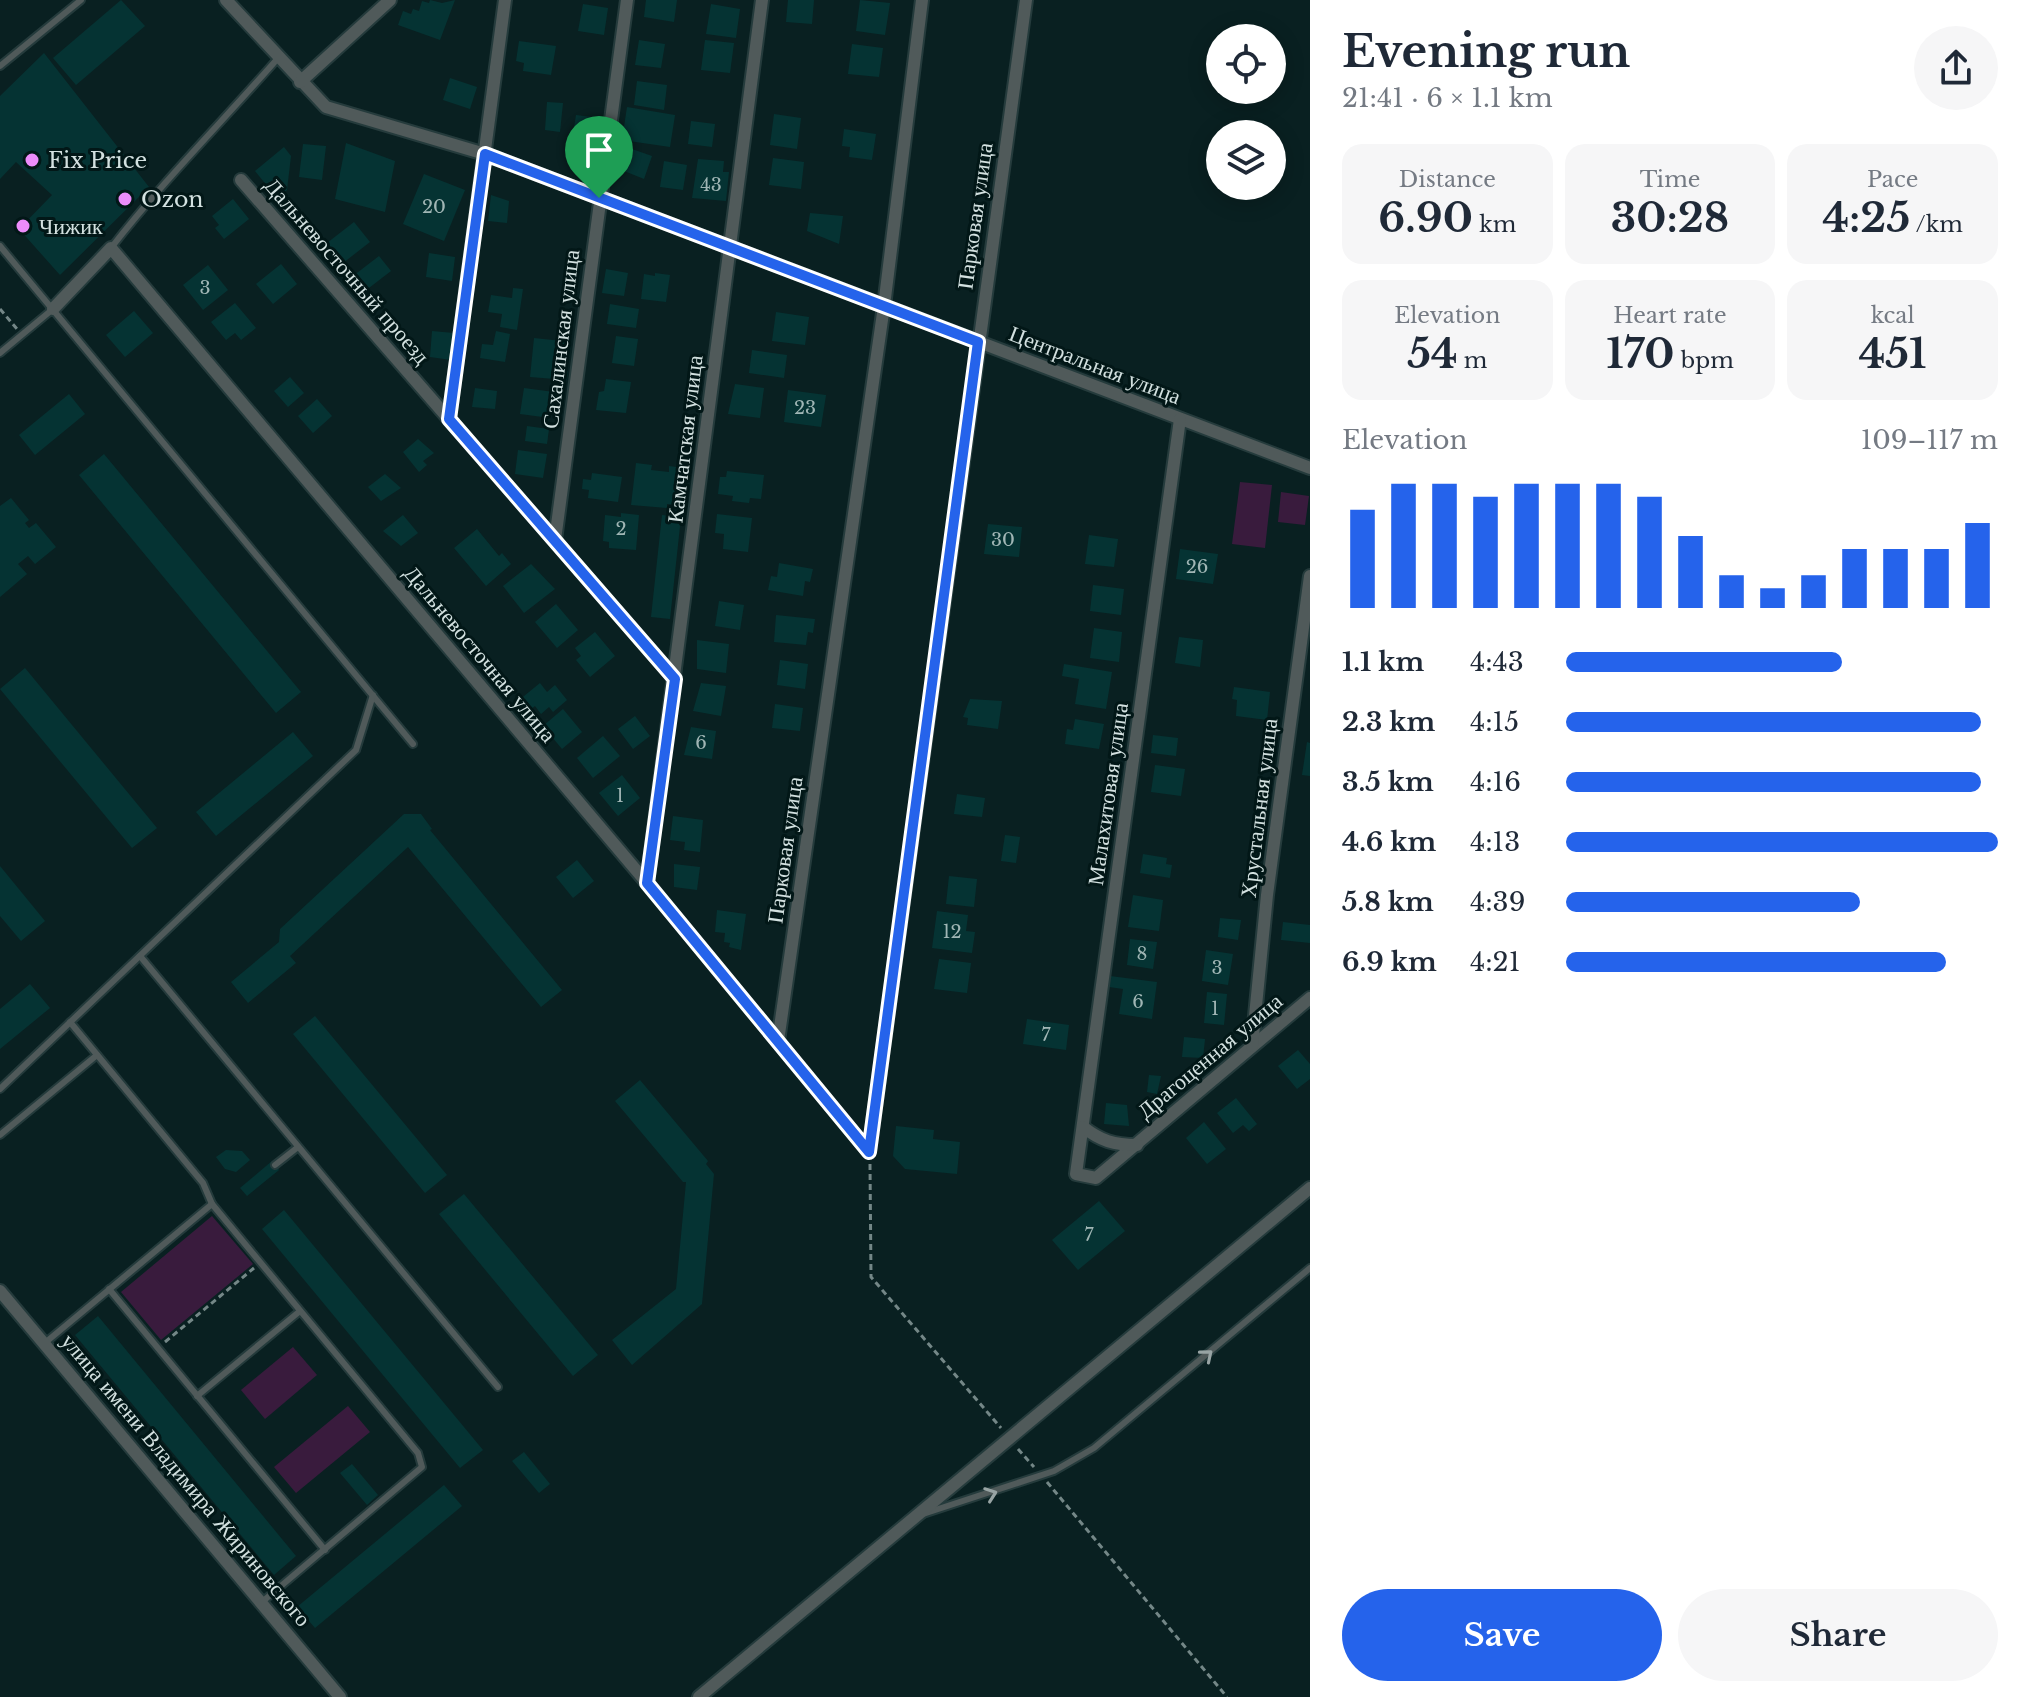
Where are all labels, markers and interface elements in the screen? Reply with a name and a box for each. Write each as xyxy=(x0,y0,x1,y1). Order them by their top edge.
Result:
map controls xyxy=(1206,24,1286,200)
button: locate xyxy=(1206,24,1286,104)
text: Evening run xyxy=(1342,24,1630,79)
button: share xyxy=(1914,26,1998,110)
text: 21:41 · 6 × 1.1 km xyxy=(1342,82,1553,114)
pin xyxy=(565,116,633,198)
button: layers xyxy=(1206,120,1286,200)
icon: arrive xyxy=(577,128,621,172)
street label: Парковая улица xyxy=(951,141,999,291)
place label: Fix Price xyxy=(48,147,147,174)
marker: Fix Price xyxy=(23,151,41,169)
text: Distance xyxy=(1399,166,1496,193)
text: Time xyxy=(1640,166,1700,193)
text: Pace xyxy=(1867,166,1918,193)
street label: Дальневосточный проезд xyxy=(259,172,435,370)
house number: 43 xyxy=(700,174,722,196)
place label: Ozon xyxy=(141,186,203,213)
marker: Ozon xyxy=(116,190,134,208)
text: 6.90 xyxy=(1378,193,1473,243)
text: 30:28 xyxy=(1611,193,1729,243)
text: 4:25 xyxy=(1822,193,1910,243)
house number: 20 xyxy=(422,196,446,218)
text: km xyxy=(1473,211,1516,238)
text: /km xyxy=(1910,211,1963,238)
place label: Чижик xyxy=(39,213,103,240)
marker: Чижик xyxy=(14,217,32,235)
street label: Сахалинская улица xyxy=(537,248,585,430)
house number: 3 xyxy=(199,277,211,299)
text: Elevation xyxy=(1394,302,1500,329)
text: Heart rate xyxy=(1613,302,1727,329)
text: kcal xyxy=(1871,302,1915,329)
street label: Центральная улица xyxy=(1005,320,1185,410)
text: 54 xyxy=(1407,329,1458,379)
text: 170 xyxy=(1606,329,1675,379)
text: 451 xyxy=(1859,329,1927,379)
text: m xyxy=(1458,347,1487,374)
text: bpm xyxy=(1675,347,1734,374)
street label: Камчатская улица xyxy=(661,353,709,524)
house number: 23 xyxy=(794,397,816,419)
text: Elevation xyxy=(1342,424,1468,456)
text: 109–117 m xyxy=(1861,424,1998,456)
house number: 2 xyxy=(615,518,627,540)
house number: 30 xyxy=(991,529,1015,551)
house number: 26 xyxy=(1186,556,1208,578)
street label: Дальневосточная улица xyxy=(398,560,562,748)
text: 1.1 km xyxy=(1342,646,1424,678)
text: 4:43 xyxy=(1470,646,1524,678)
street label: Малахитовая улица xyxy=(1082,701,1134,887)
text: 2.3 km xyxy=(1342,706,1435,738)
text: 4:15 xyxy=(1470,706,1519,738)
street label: Хрустальная улица xyxy=(1235,717,1283,899)
house number: 6 xyxy=(695,732,707,754)
text: 3.5 km xyxy=(1342,766,1434,798)
text: 4:16 xyxy=(1470,766,1521,798)
street label: Парковая улица xyxy=(761,775,809,925)
house number: 1 xyxy=(616,785,624,807)
text: 4.6 km xyxy=(1342,826,1436,858)
text: 4:13 xyxy=(1470,826,1520,858)
text: 5.8 km xyxy=(1342,886,1434,918)
text: 4:39 xyxy=(1470,886,1525,918)
house number: 12 xyxy=(942,921,962,943)
house number: 8 xyxy=(1137,943,1147,965)
text: 6.9 km xyxy=(1342,946,1437,978)
text: 4:21 xyxy=(1470,946,1520,978)
house number: 3 xyxy=(1211,957,1223,979)
street label: Драгоценная улица xyxy=(1132,987,1288,1124)
house number: 6 xyxy=(1132,991,1144,1013)
house number: 1 xyxy=(1211,998,1219,1020)
house number: 7 xyxy=(1041,1024,1051,1046)
house number: 7 xyxy=(1084,1224,1094,1246)
street label: улица имени Владимира Жириновского xyxy=(55,1328,317,1632)
one-way arrow xyxy=(1198,1350,1212,1365)
one-way arrow xyxy=(983,1487,997,1504)
button: Save xyxy=(1342,1589,1662,1681)
button: Share xyxy=(1678,1589,1998,1681)

